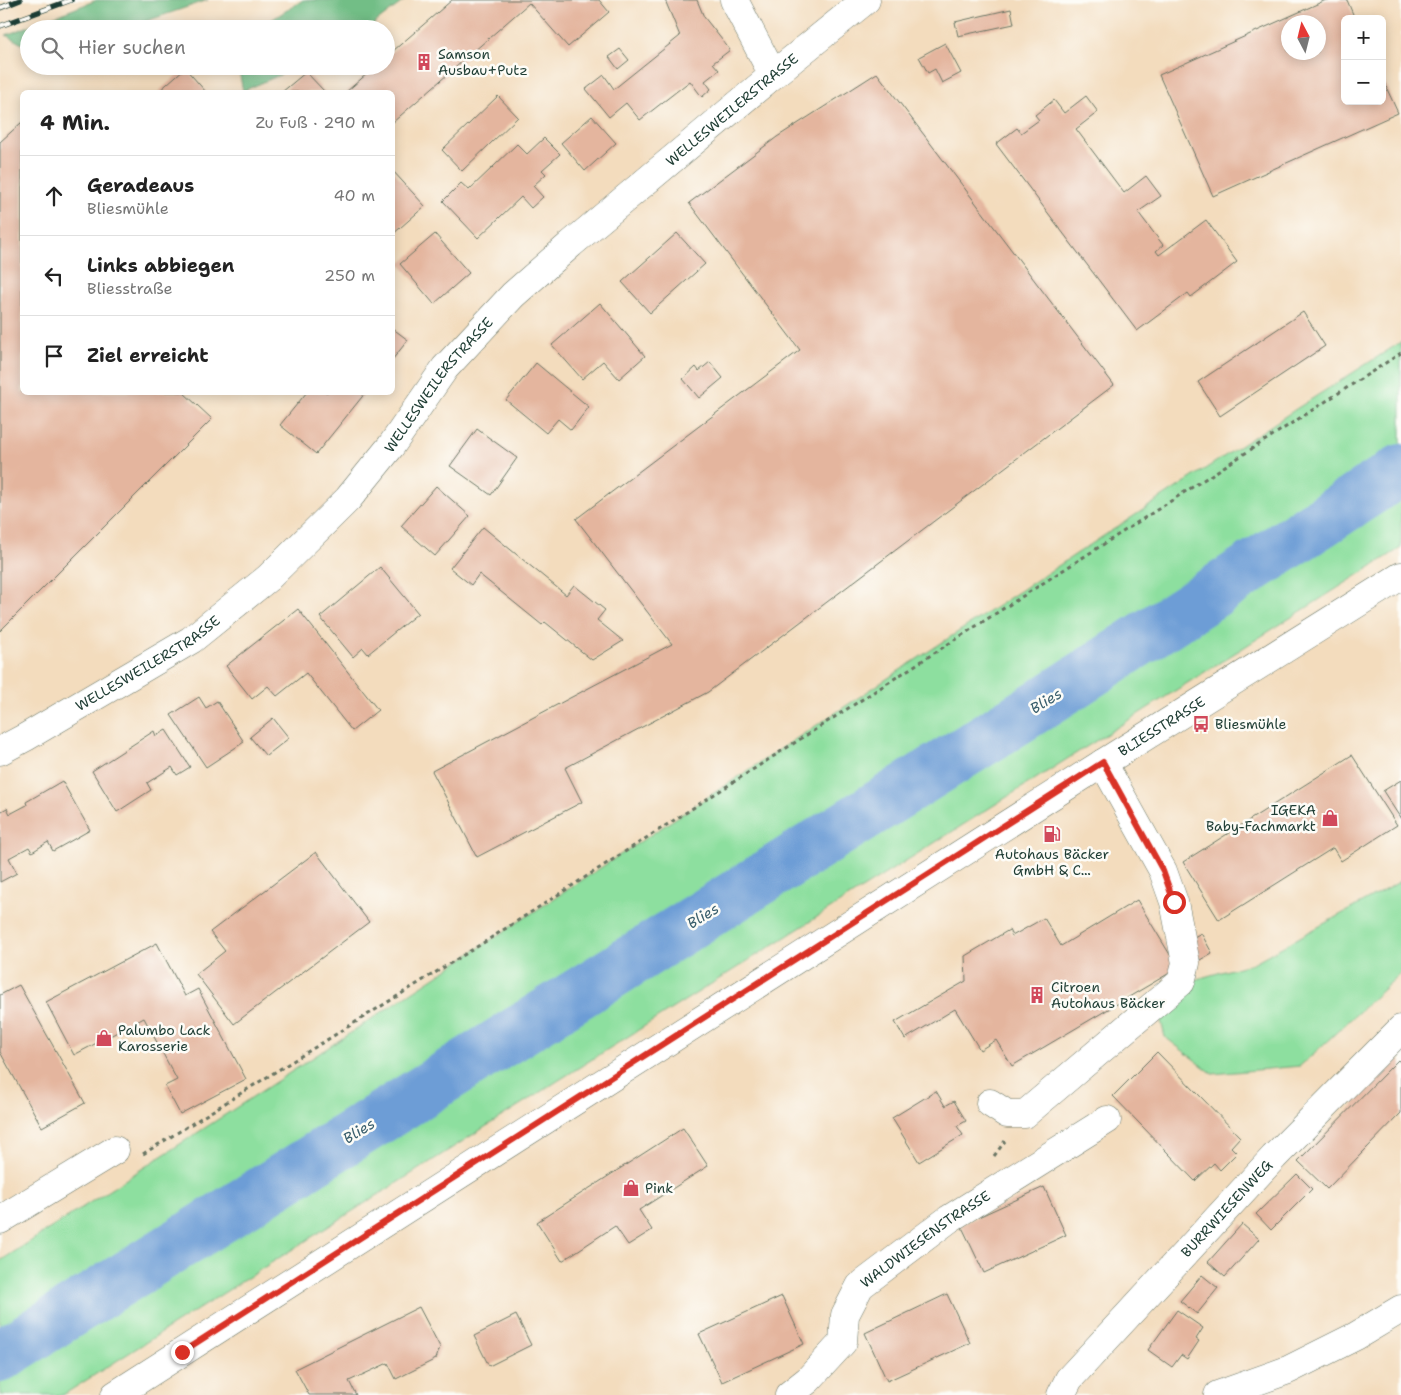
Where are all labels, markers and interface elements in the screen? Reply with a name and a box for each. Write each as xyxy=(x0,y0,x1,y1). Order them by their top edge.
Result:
north arrow xyxy=(1281,15,1326,60)
map controls xyxy=(1341,15,1386,105)
button: + xyxy=(1341,15,1386,60)
search box xyxy=(20,20,395,75)
icon: search xyxy=(38,34,66,62)
text: Hier suchen xyxy=(78,35,186,60)
place label: Samson Ausbau+Putz xyxy=(438,45,528,79)
street label: WELLESWEILERSTRASSE xyxy=(662,49,802,170)
building icon: Samson Ausbau+Putz xyxy=(414,52,434,72)
button: − xyxy=(1341,60,1386,105)
text: 4 Min. xyxy=(40,109,110,137)
text: Zu Fuß · 290 m xyxy=(256,112,375,133)
text: Geradeaus xyxy=(87,173,194,198)
icon: ahead xyxy=(40,182,68,210)
text: 40 m xyxy=(333,185,375,206)
text: Bliesmühle xyxy=(87,198,169,219)
text: Links abbiegen xyxy=(87,253,234,278)
icon: left xyxy=(40,262,68,290)
text: 250 m xyxy=(324,265,375,286)
text: Bliesstraße xyxy=(87,278,173,299)
street label: WELLESWEILERSTRASSE xyxy=(380,313,497,456)
icon: arrive xyxy=(40,342,68,370)
text: Ziel erreicht xyxy=(87,343,208,368)
street label: WELLESWEILERSTRASSE xyxy=(72,611,224,715)
water label: Blies xyxy=(1026,684,1066,718)
street label: BLIESSTRASSE xyxy=(1115,692,1209,760)
bus stop icon: Bliesmühle xyxy=(1191,714,1211,734)
place label: Bliesmühle xyxy=(1215,715,1287,733)
place label: IGEKA Baby-Fachmarkt xyxy=(1206,801,1316,835)
shop icon: IGEKA Baby-Fachmarkt xyxy=(1320,808,1340,828)
fuel station icon: Autohaus Bäcker GmbH & C... xyxy=(1042,824,1062,844)
place label: Autohaus Bäcker GmbH & C... xyxy=(995,845,1110,879)
route start xyxy=(1163,891,1186,914)
water label: Blies xyxy=(683,899,723,933)
place label: Citroen Autohaus Bäcker xyxy=(1051,978,1166,1012)
building icon: Citroen Autohaus Bäcker xyxy=(1027,985,1047,1005)
place label: Palumbo Lack Karosserie xyxy=(118,1021,211,1055)
shop icon: Palumbo Lack Karosserie xyxy=(94,1028,114,1048)
water label: Blies xyxy=(339,1114,379,1148)
street label: BURRWIESENWEG xyxy=(1177,1156,1276,1261)
shop icon: Pink xyxy=(621,1178,641,1198)
place label: Pink xyxy=(645,1179,673,1197)
street label: WALDWIESENSTRASSE xyxy=(857,1186,994,1292)
route end xyxy=(171,1341,194,1364)

